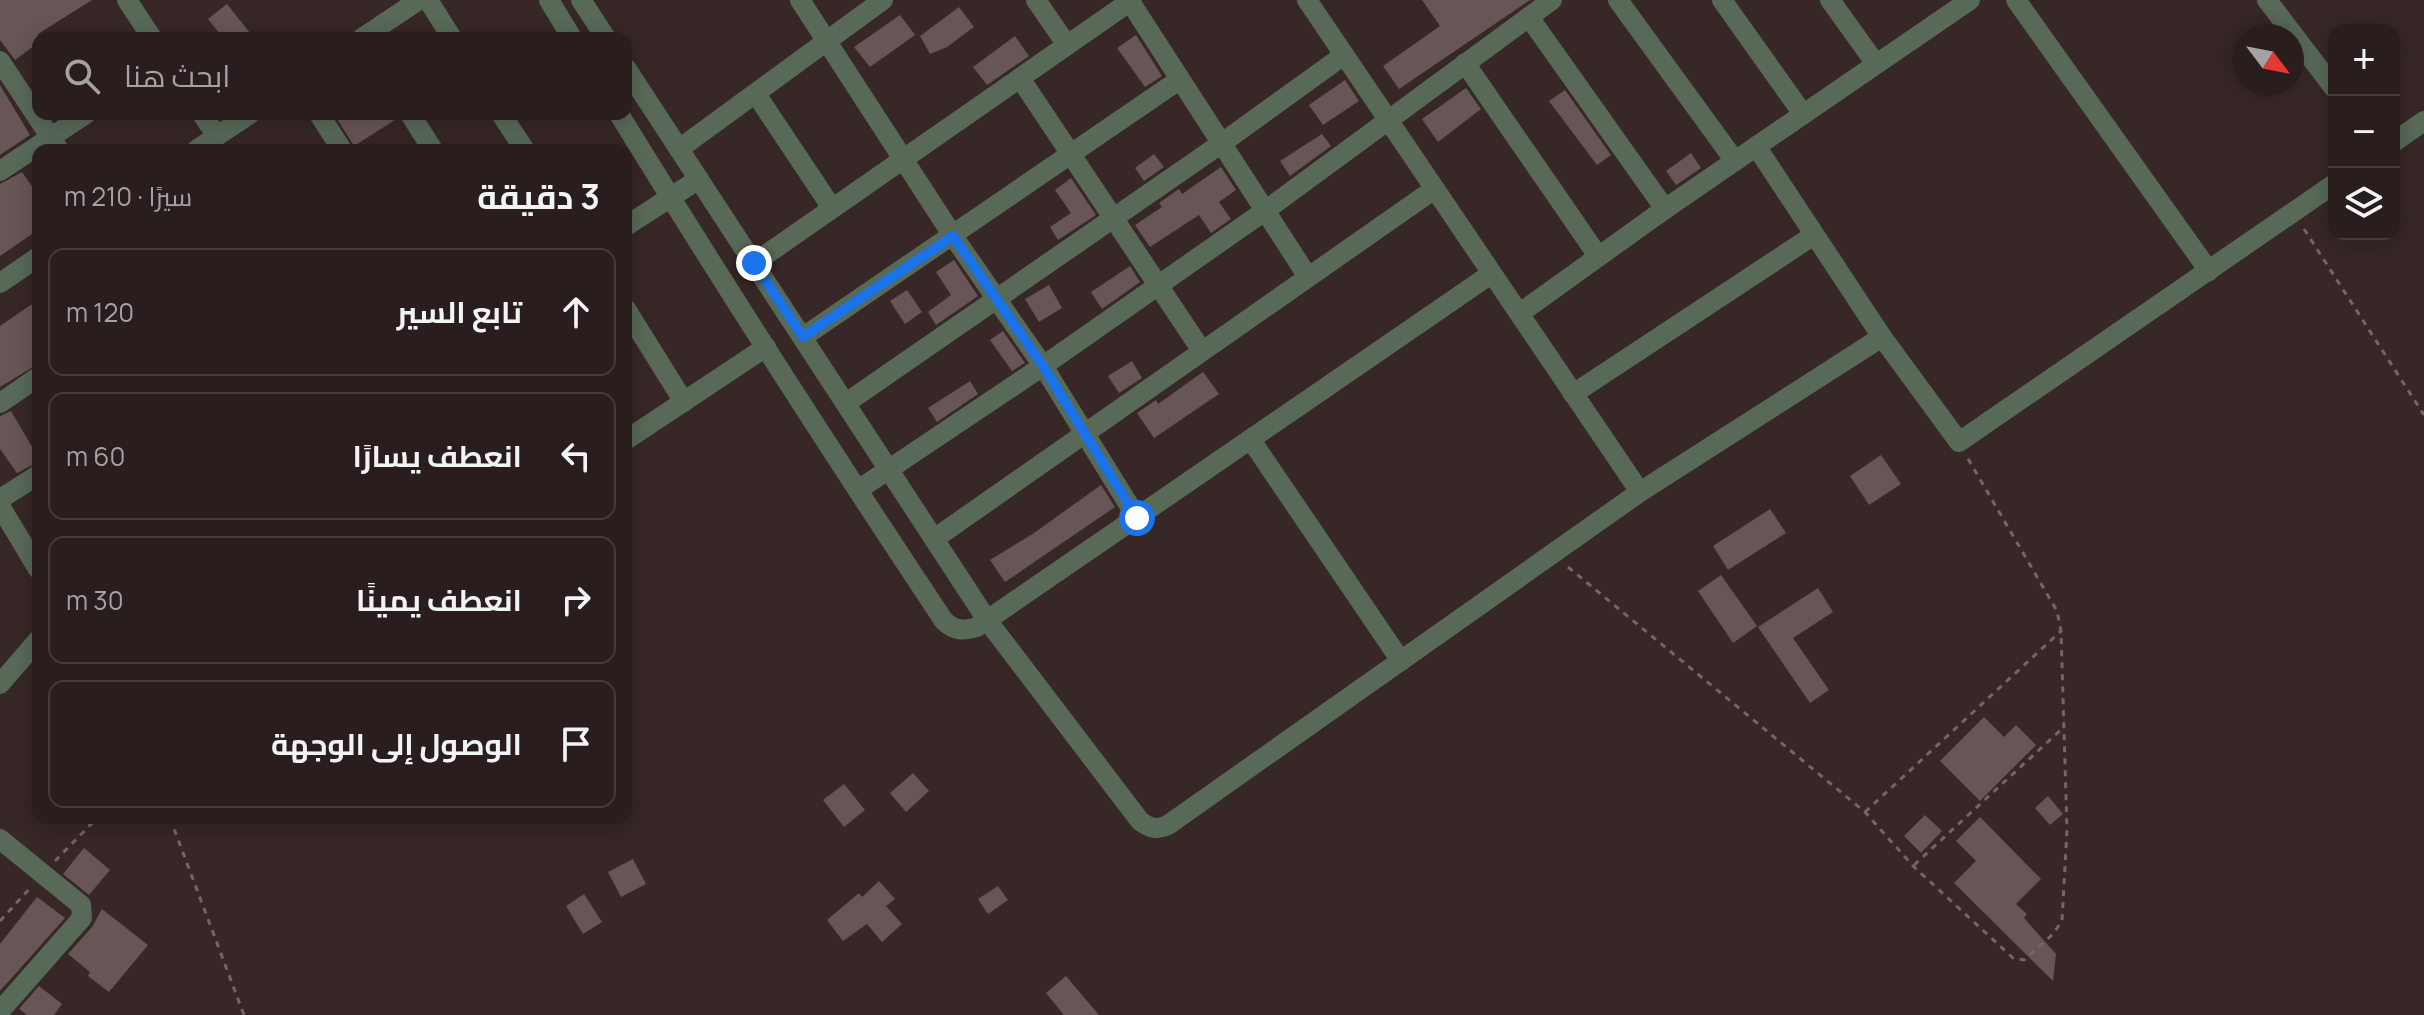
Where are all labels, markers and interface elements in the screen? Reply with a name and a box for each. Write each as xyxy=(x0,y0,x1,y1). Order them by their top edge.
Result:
north arrow xyxy=(2232,24,2304,96)
map controls xyxy=(2328,24,2400,240)
button: + xyxy=(2328,24,2400,96)
search box xyxy=(32,32,632,120)
icon: search xyxy=(60,54,104,98)
text: ابحث هنا xyxy=(124,55,230,96)
button: − xyxy=(2328,96,2400,168)
button: layers xyxy=(2328,168,2400,240)
text: 3 دقيقة xyxy=(477,173,600,219)
text: سيرًا · 210 m xyxy=(64,178,192,214)
route end xyxy=(736,245,772,281)
icon: ahead xyxy=(554,290,598,334)
text: تابع السير xyxy=(397,291,522,332)
text: 120 m xyxy=(66,294,134,330)
icon: left xyxy=(554,434,598,478)
text: انعطف يسارًا xyxy=(352,435,522,476)
text: 60 m xyxy=(66,438,125,474)
route start xyxy=(1119,500,1155,536)
icon: right xyxy=(554,578,598,622)
text: انعطف يمينًا xyxy=(356,579,522,620)
text: 30 m xyxy=(66,582,124,618)
icon: arrive xyxy=(554,722,598,766)
text: الوصول إلى الوجهة xyxy=(271,723,522,764)

